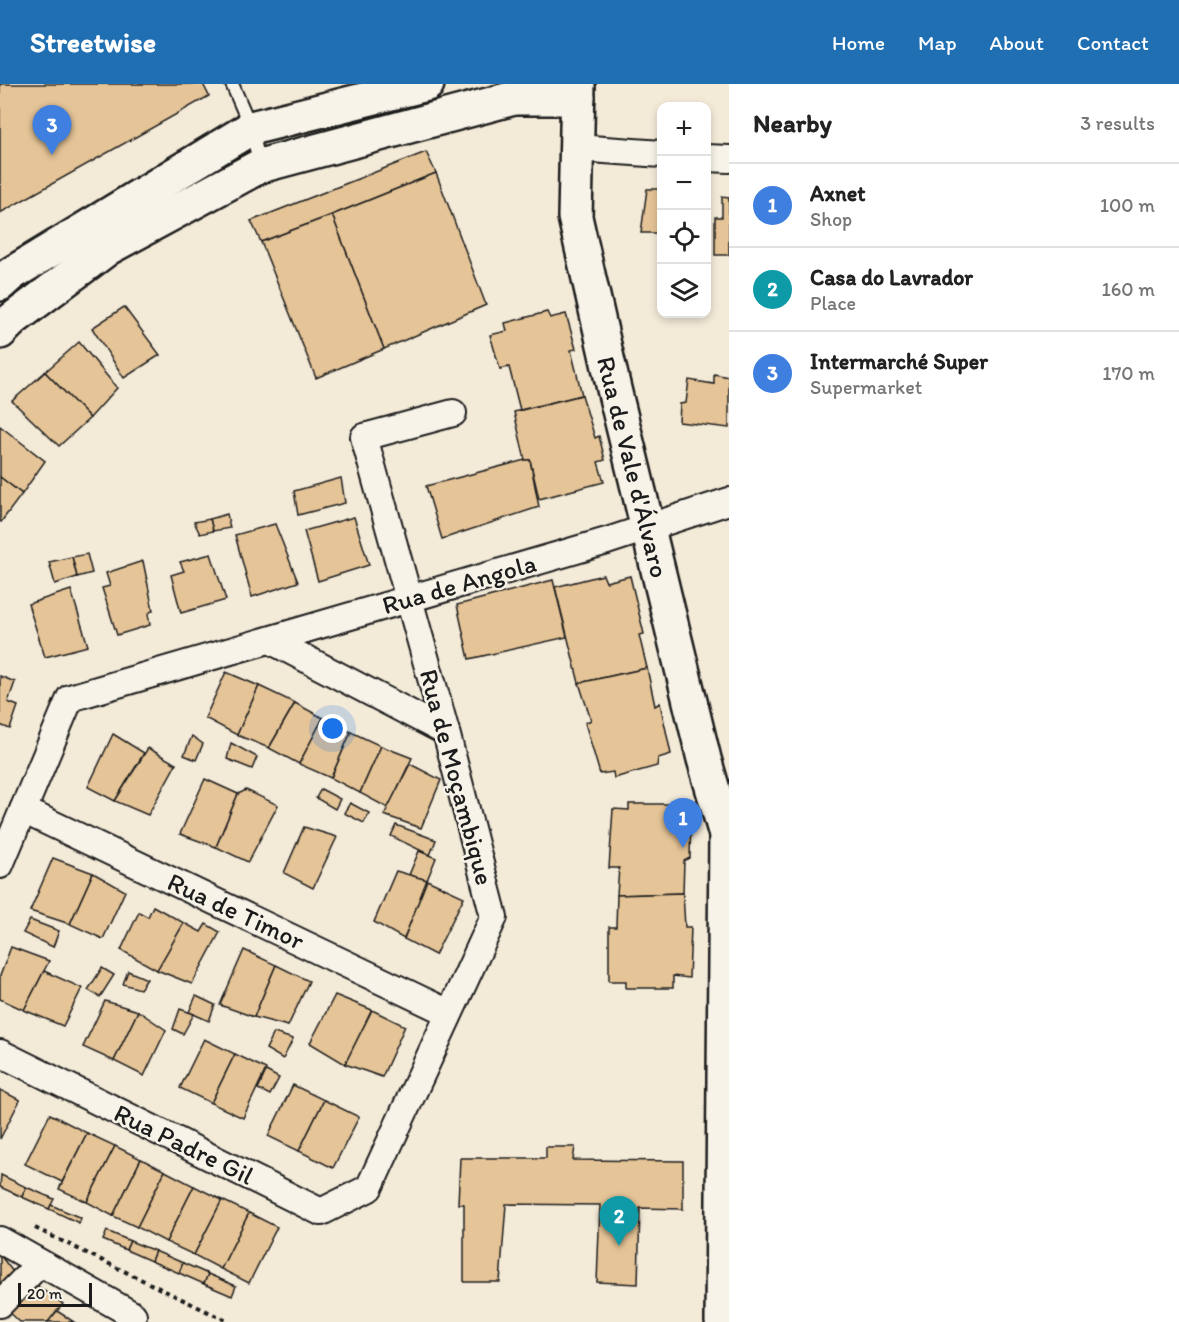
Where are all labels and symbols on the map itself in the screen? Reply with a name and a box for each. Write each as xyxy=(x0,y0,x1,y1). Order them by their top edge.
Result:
pin: 3 xyxy=(32,106,72,155)
street label: Rua de Vale d'Álvaro xyxy=(590,353,676,581)
street label: Rua de Angola xyxy=(378,547,540,621)
street label: Rua de Moçambique xyxy=(413,666,501,888)
your location xyxy=(318,714,347,743)
pin: 1 xyxy=(664,798,702,848)
street label: Rua de Timor xyxy=(163,865,310,957)
street label: Rua Padre Gil xyxy=(109,1096,259,1192)
pin: 2 xyxy=(600,1196,638,1246)
scale bar xyxy=(18,1280,92,1308)

